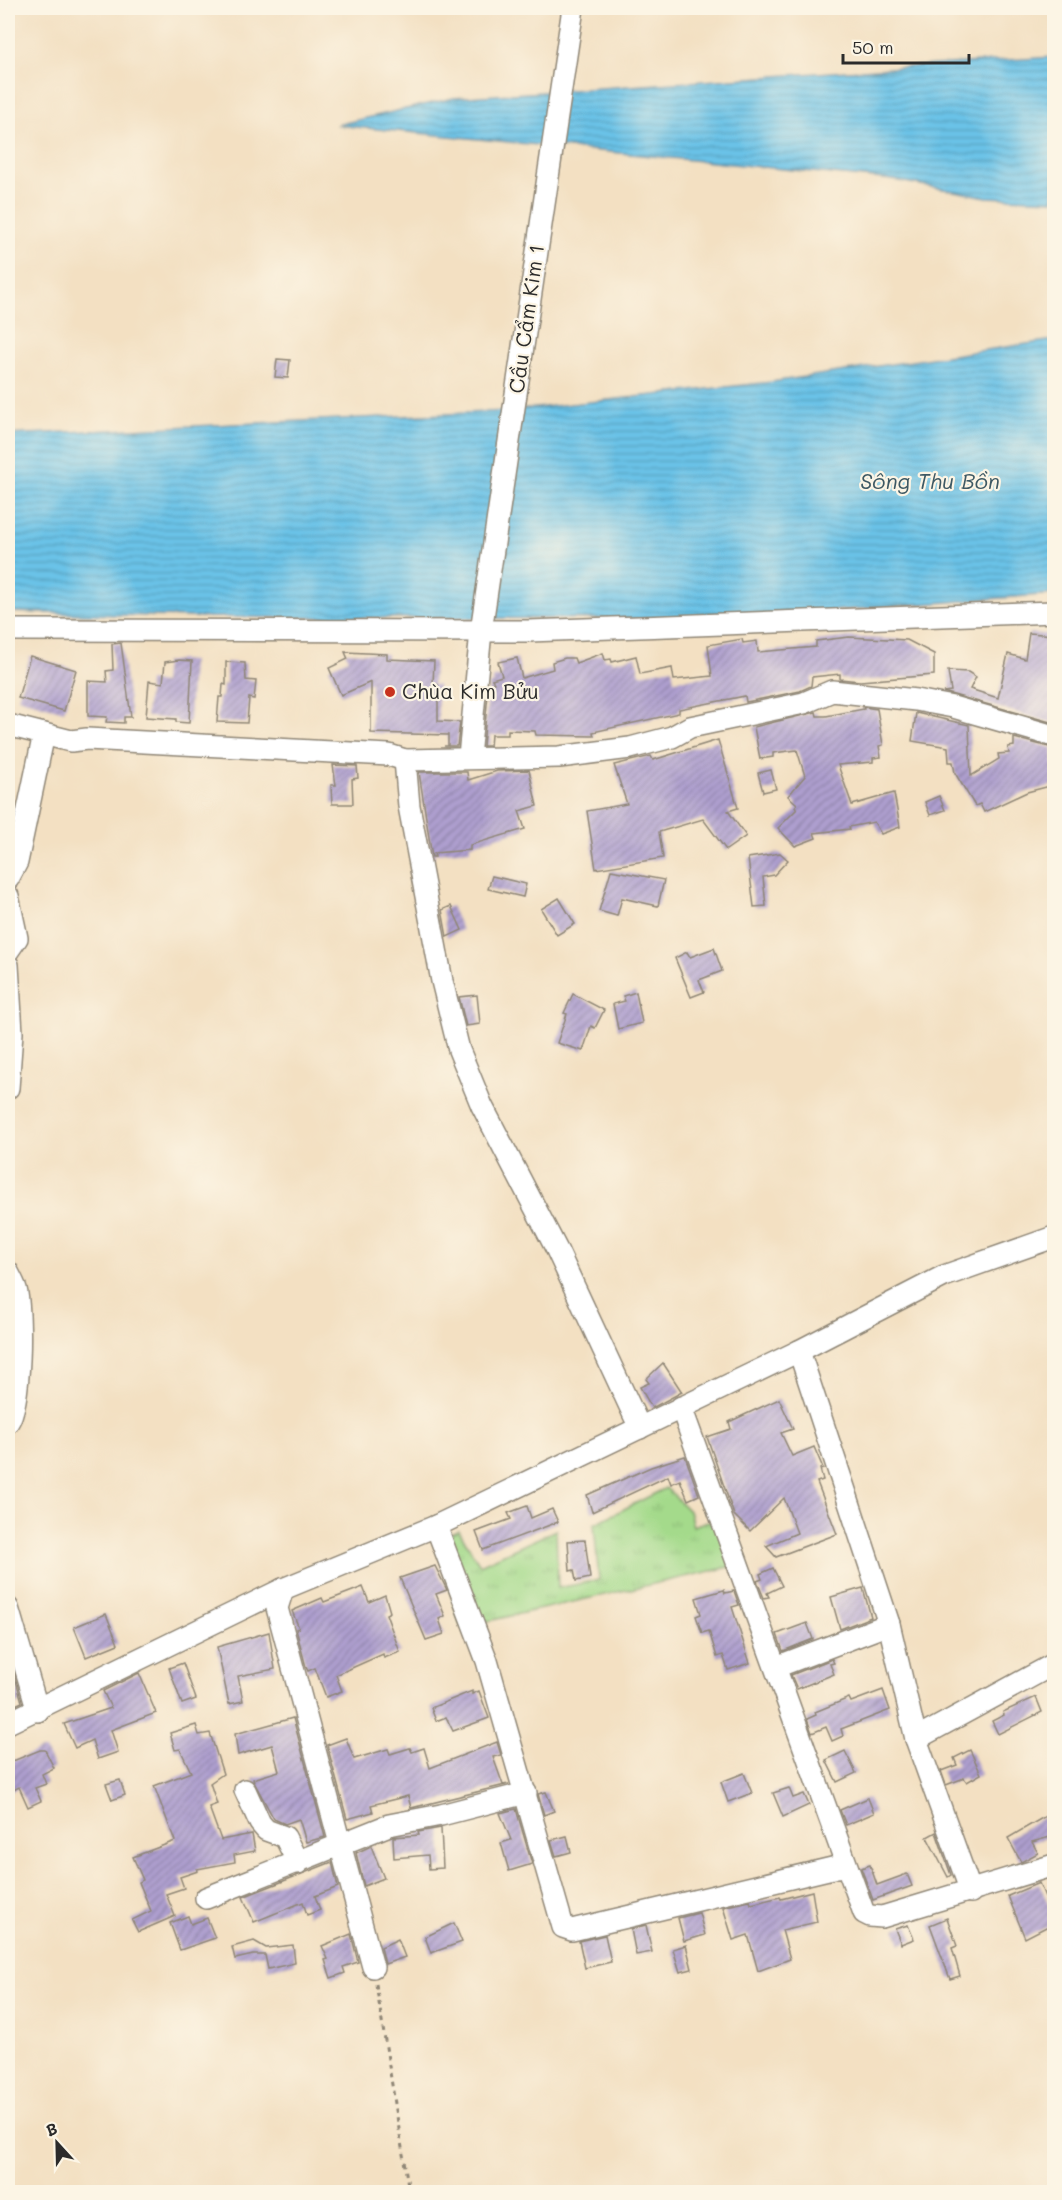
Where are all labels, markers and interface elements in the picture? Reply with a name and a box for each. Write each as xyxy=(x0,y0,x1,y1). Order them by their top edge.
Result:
scale bar xyxy=(843,27,969,65)
text: 50 m xyxy=(852,35,894,59)
street label: Cầu Cẩm Kim 1 xyxy=(502,243,549,395)
water label: Sông Thu Bồn xyxy=(860,466,1000,495)
place label: Chùa Kim Bửu xyxy=(402,677,539,704)
marker: Chùa Kim Bửu xyxy=(383,685,397,699)
north arrow xyxy=(27,2113,87,2173)
text: B xyxy=(42,2117,60,2140)

